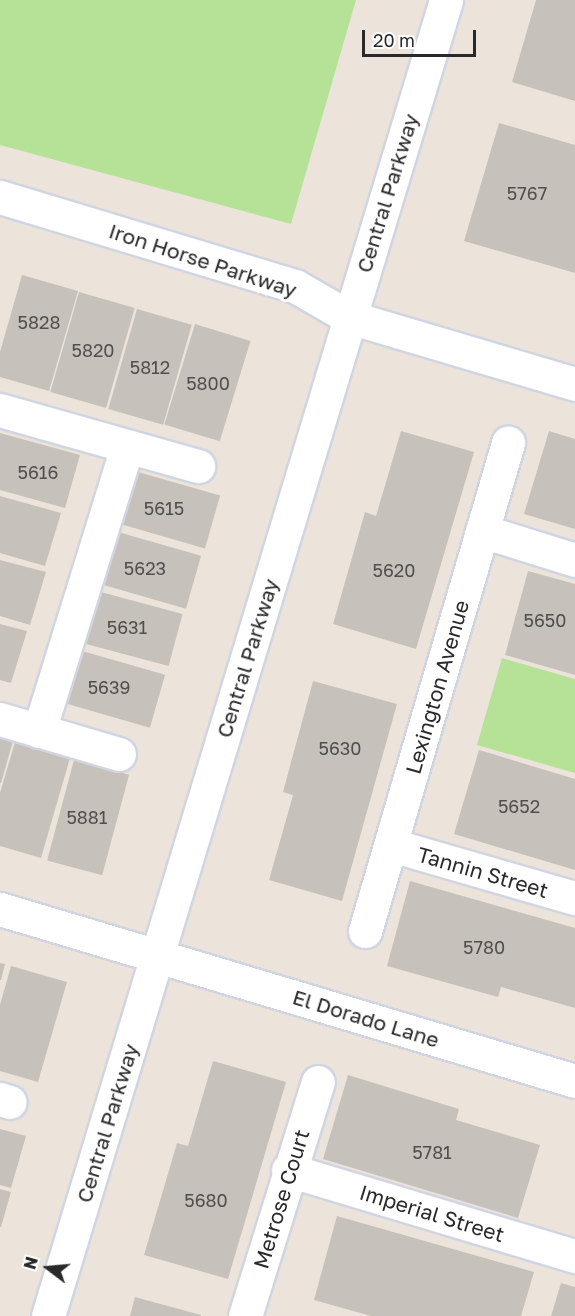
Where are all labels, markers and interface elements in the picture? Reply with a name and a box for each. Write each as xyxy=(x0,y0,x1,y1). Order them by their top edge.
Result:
scale bar xyxy=(365,18,479,56)
text: 20 m xyxy=(373,29,415,51)
street label: Central Parkway xyxy=(351,110,423,276)
house number: 5767 xyxy=(507,182,547,204)
street label: Iron Horse Parkway xyxy=(106,218,300,302)
house number: 5828 xyxy=(18,311,60,333)
house number: 5820 xyxy=(71,339,115,361)
house number: 5812 xyxy=(130,356,170,378)
house number: 5800 xyxy=(186,372,230,394)
house number: 5616 xyxy=(18,461,58,483)
house number: 5615 xyxy=(144,497,184,519)
house number: 5623 xyxy=(124,557,166,579)
house number: 5620 xyxy=(373,559,415,581)
street label: Central Parkway xyxy=(211,575,283,741)
street label: Lexington Avenue xyxy=(400,597,474,777)
house number: 5650 xyxy=(524,609,566,631)
house number: 5631 xyxy=(107,616,147,638)
house number: 5639 xyxy=(88,676,130,698)
house number: 5630 xyxy=(318,737,362,759)
house number: 5652 xyxy=(498,795,540,817)
house number: 5881 xyxy=(66,806,108,828)
street label: Tannin Street xyxy=(415,841,551,903)
house number: 5780 xyxy=(463,936,505,958)
street label: El Dorado Lane xyxy=(290,984,442,1052)
street label: Central Parkway xyxy=(71,1040,143,1206)
street label: Metrose Court xyxy=(248,1126,314,1272)
house number: 5781 xyxy=(412,1141,452,1163)
street label: Imperial Street xyxy=(357,1179,507,1247)
house number: 5680 xyxy=(184,1189,228,1211)
north arrow xyxy=(18,1238,78,1298)
text: N xyxy=(19,1254,42,1272)

